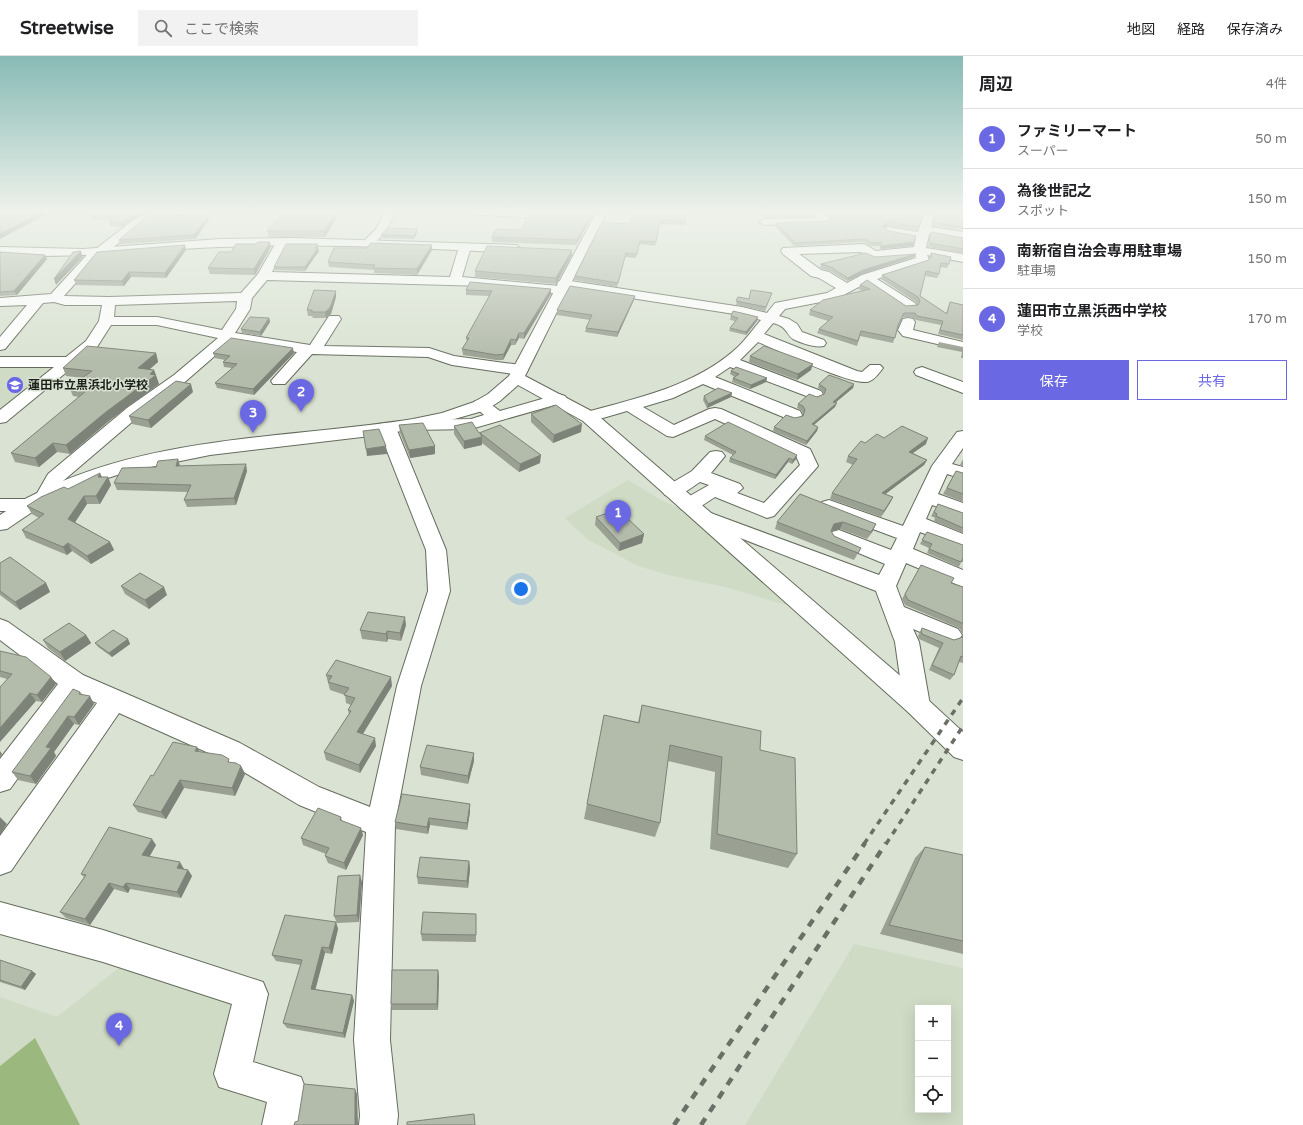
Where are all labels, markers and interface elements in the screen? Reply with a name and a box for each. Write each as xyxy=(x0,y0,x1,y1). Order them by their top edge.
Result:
search box xyxy=(138,10,418,46)
text: Streetwise xyxy=(20,17,114,39)
icon: search xyxy=(152,17,174,39)
text: ここで検索 xyxy=(184,20,259,38)
text: 地図 xyxy=(1127,21,1155,38)
text: 経路 xyxy=(1177,21,1205,38)
text: 保存済み xyxy=(1227,21,1283,38)
text: 周辺 xyxy=(979,74,1013,95)
text: 4件 xyxy=(1266,76,1287,92)
text: ファミリーマート xyxy=(1017,122,1137,140)
text: 1 xyxy=(988,131,996,147)
text: 50 m xyxy=(1255,131,1287,147)
text: スーパー xyxy=(1017,143,1069,159)
text: 為後世記之 xyxy=(1017,182,1092,200)
text: 2 xyxy=(988,191,996,207)
text: 150 m xyxy=(1247,191,1287,207)
text: スポット xyxy=(1017,203,1069,219)
text: 南新宿自治会専用駐車場 xyxy=(1017,242,1182,260)
text: 3 xyxy=(988,251,996,267)
text: 150 m xyxy=(1247,251,1287,267)
text: 駐車場 xyxy=(1017,263,1056,279)
text: 蓮田市立黒浜西中学校 xyxy=(1017,302,1167,320)
text: 4 xyxy=(988,311,996,327)
text: 170 m xyxy=(1247,311,1287,327)
text: 学校 xyxy=(1017,323,1043,339)
button: 保存 xyxy=(979,360,1129,400)
button: 共有 xyxy=(1137,360,1287,400)
school or university icon: 蓮田市立黒浜北小学校 xyxy=(5,375,25,395)
place label: 蓮田市立黒浜北小学校 xyxy=(28,378,148,392)
pin: 2 xyxy=(288,379,314,412)
pin: 3 xyxy=(240,400,266,433)
pin: 1 xyxy=(605,500,631,533)
your location xyxy=(511,579,531,599)
map controls xyxy=(915,1005,951,1113)
button: + xyxy=(915,1005,951,1041)
pin: 4 xyxy=(106,1013,132,1046)
button: − xyxy=(915,1041,951,1077)
button: locate xyxy=(915,1077,951,1113)

